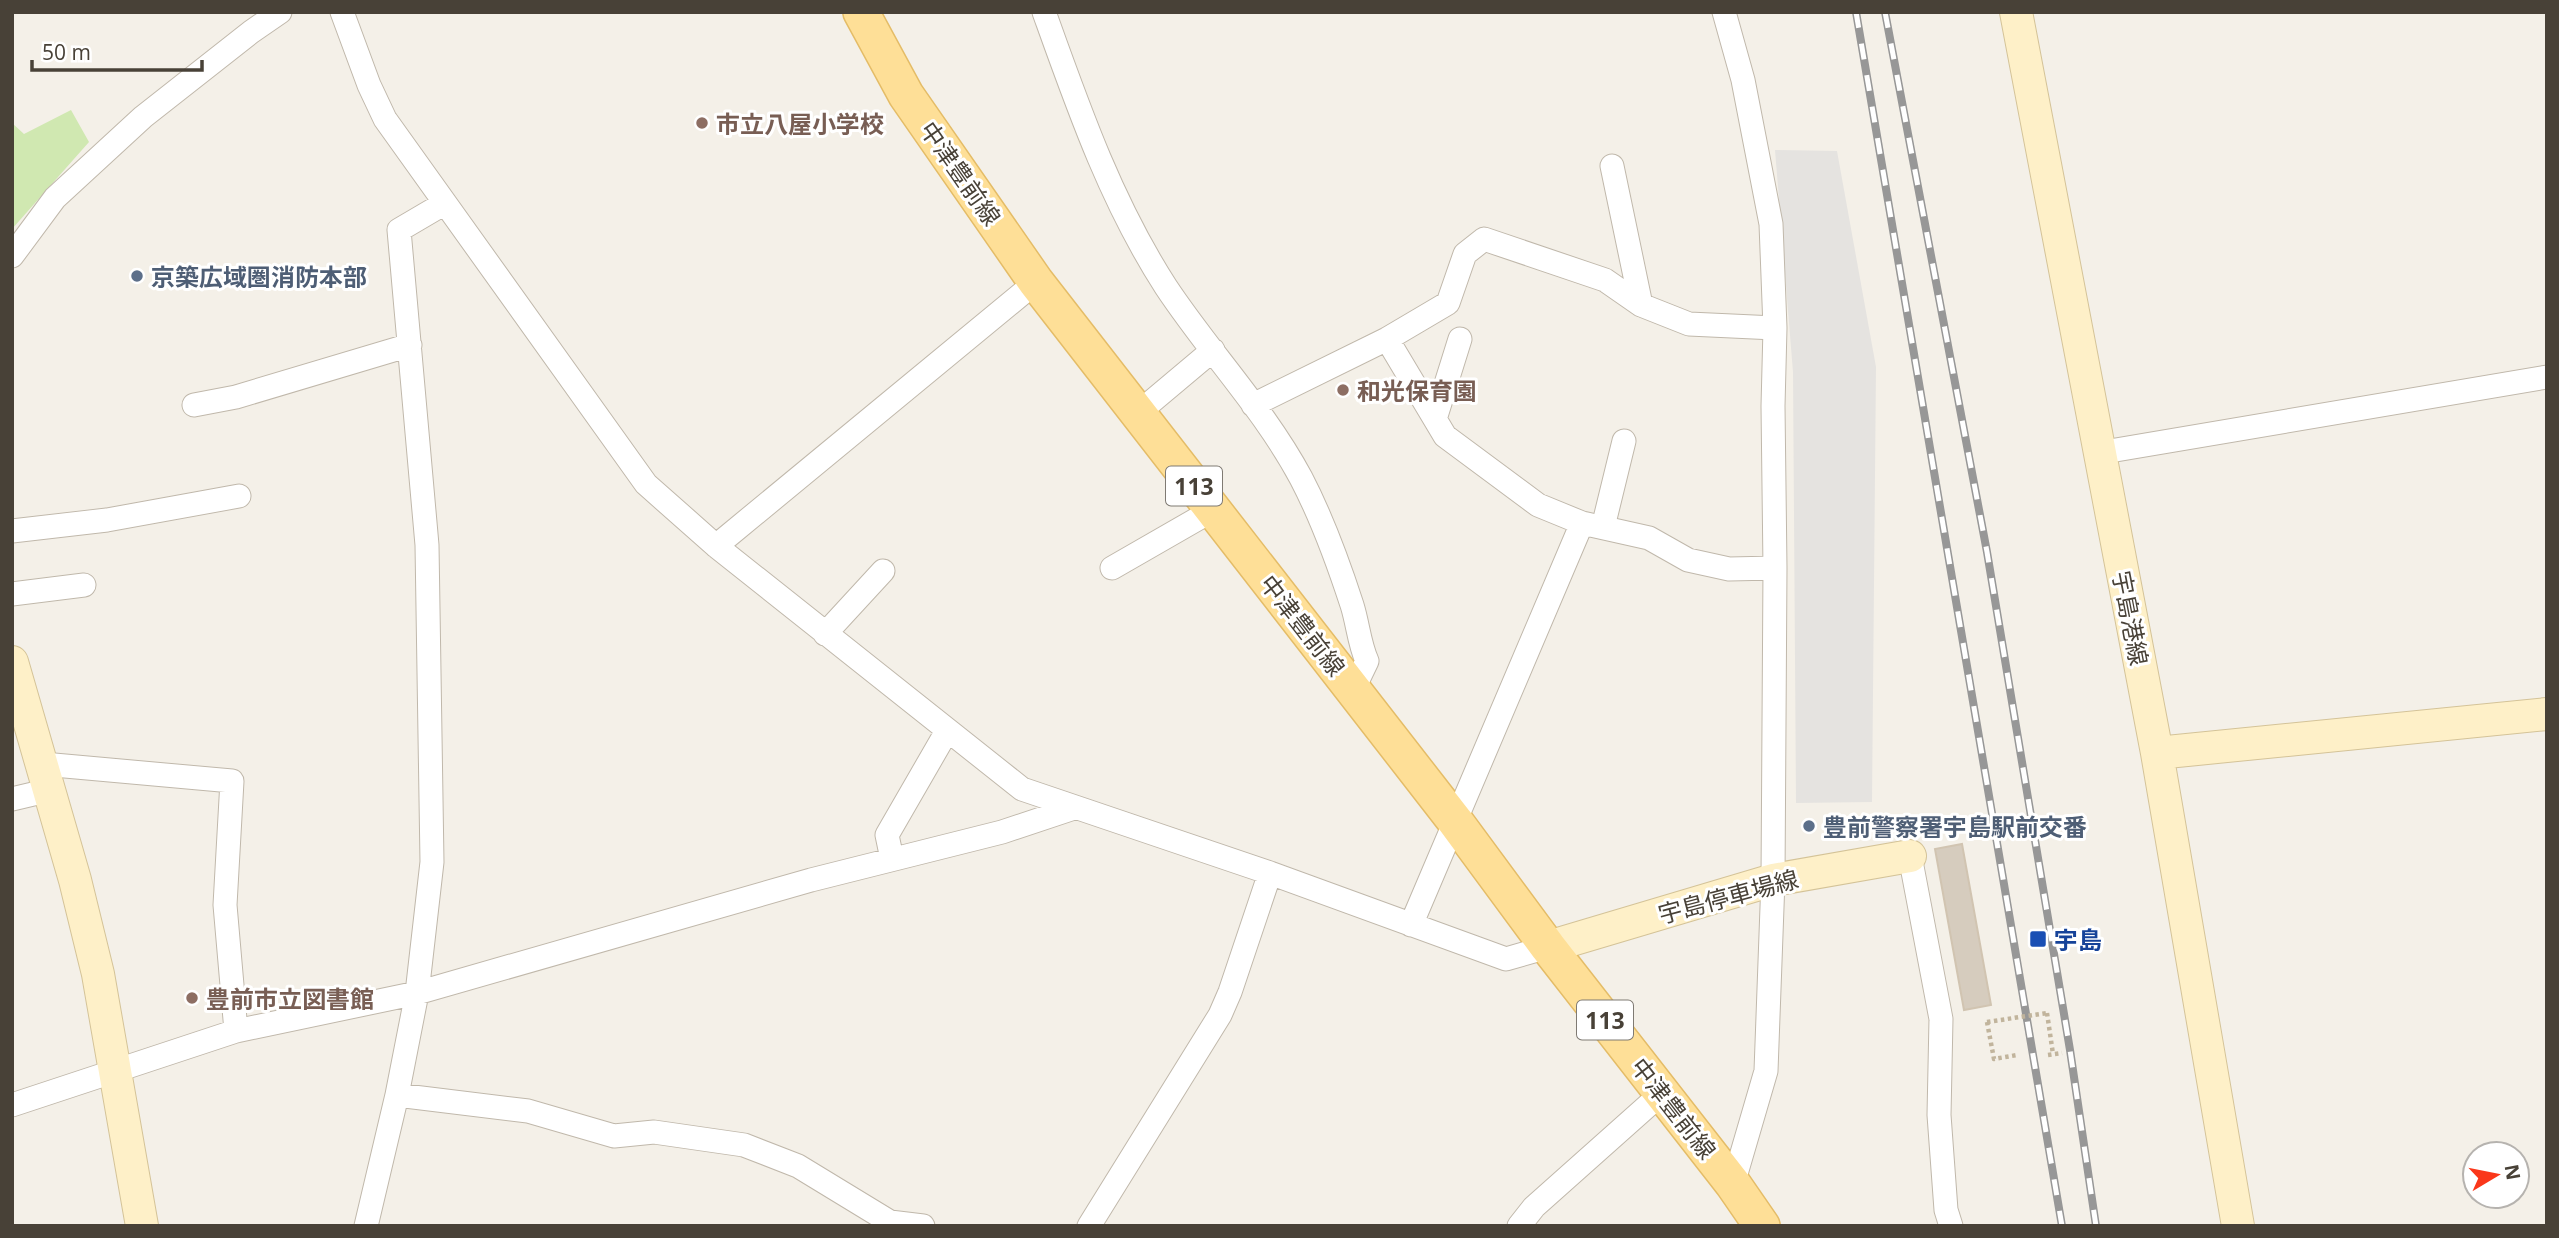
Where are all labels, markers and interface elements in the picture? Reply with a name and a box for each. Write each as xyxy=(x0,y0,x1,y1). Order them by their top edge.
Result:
scale bar xyxy=(32,28,201,72)
text: 50 m xyxy=(42,38,91,66)
place label: 市立八屋小学校 xyxy=(716,107,884,140)
street label: 中津豊前線 xyxy=(913,114,1009,232)
marker: 市立八屋小学校 xyxy=(694,115,710,131)
place label: 京築広域圏消防本部 xyxy=(151,260,367,293)
marker: 京築広域圏消防本部 xyxy=(129,268,145,284)
place label: 和光保育園 xyxy=(1357,374,1477,407)
marker: 和光保育園 xyxy=(1335,382,1351,398)
road number: 113 xyxy=(1166,466,1222,506)
street label: 中津豊前線 xyxy=(1253,568,1353,682)
street label: 宇島港線 xyxy=(2106,568,2156,668)
place label: 豊前警察署宇島駅前交番 xyxy=(1823,810,2087,843)
marker: 豊前警察署宇島駅前交番 xyxy=(1801,818,1817,834)
street label: 宇島停車場線 xyxy=(1654,861,1802,931)
place label: 宇島 xyxy=(2054,923,2102,956)
marker: 宇島 xyxy=(2028,929,2048,949)
place label: 豊前市立図書館 xyxy=(206,982,374,1015)
marker: 豊前市立図書館 xyxy=(184,990,200,1006)
road number: 113 xyxy=(1577,1001,1633,1040)
street label: 中津豊前線 xyxy=(1624,1051,1724,1165)
north arrow xyxy=(2461,1140,2531,1210)
text: N xyxy=(2499,1162,2527,1182)

